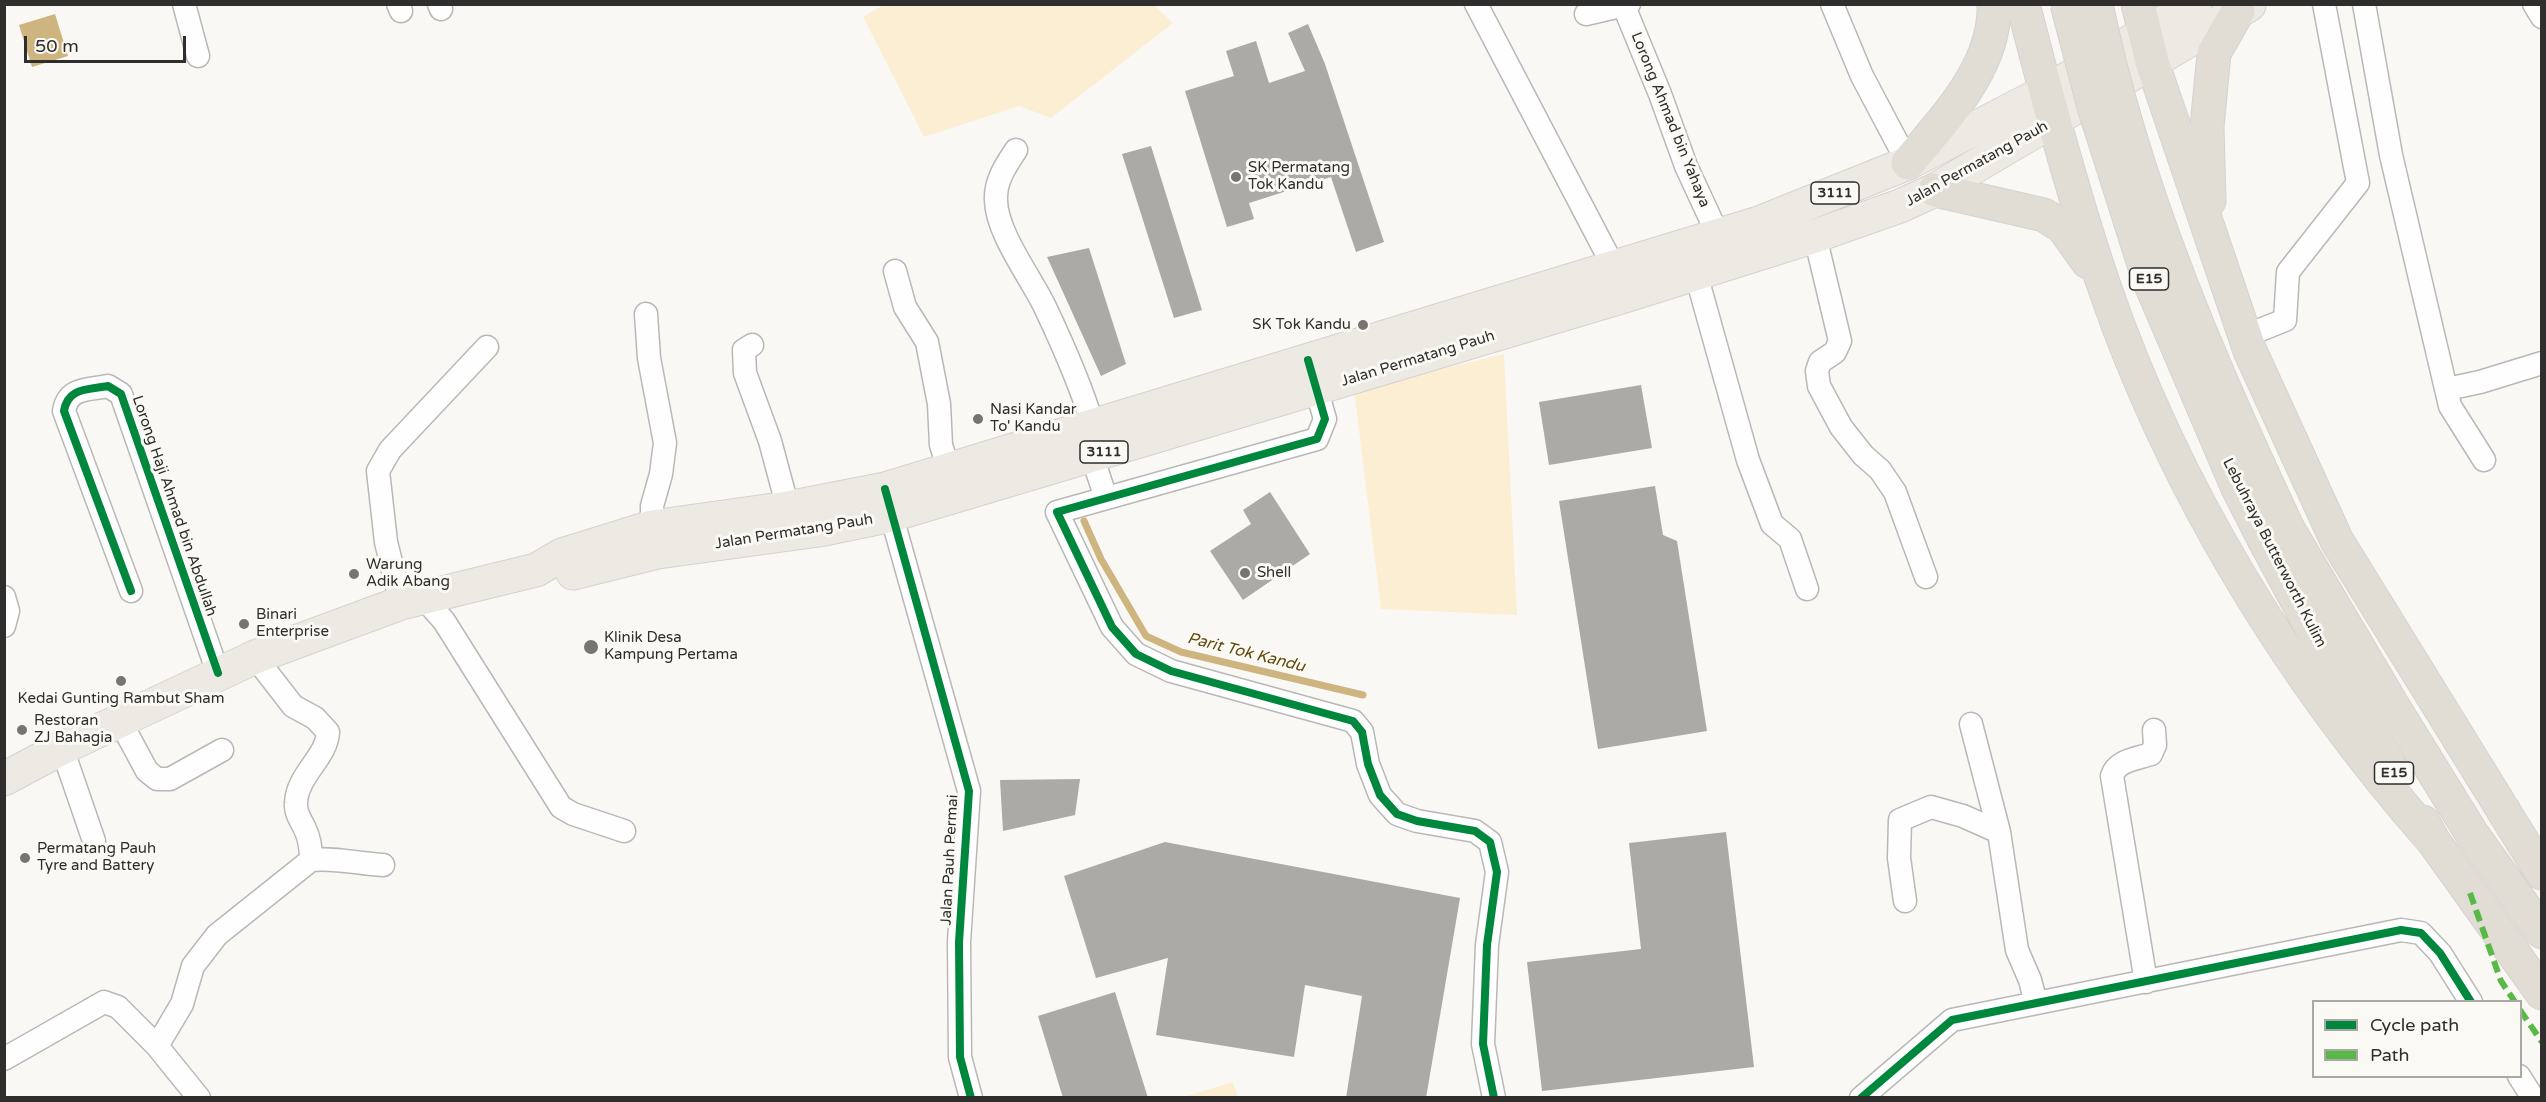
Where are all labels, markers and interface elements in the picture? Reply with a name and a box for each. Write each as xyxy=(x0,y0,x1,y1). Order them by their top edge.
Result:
scale bar xyxy=(27,24,189,62)
street label: Lorong Ahmad bin Yahaya xyxy=(1627,30,1713,210)
text: 50 m xyxy=(35,35,79,57)
street label: Jalan Permatang Pauh xyxy=(1903,117,2051,211)
place label: SK Permatang Tok Kandu xyxy=(1248,159,1350,194)
marker: SK Permatang Tok Kandu xyxy=(1229,170,1243,184)
road number: 3111 xyxy=(1811,182,1859,204)
road number: E15 xyxy=(2130,268,2168,290)
place label: SK Tok Kandu xyxy=(1252,316,1351,334)
marker: SK Tok Kandu xyxy=(1356,318,1370,332)
street label: Jalan Permatang Pauh xyxy=(1339,327,1497,391)
street label: Lorong Haji Ahmad bin Abdullah xyxy=(128,393,220,619)
place label: Nasi Kandar To' Kandu xyxy=(990,401,1077,436)
marker: Nasi Kandar To' Kandu xyxy=(971,412,985,426)
road number: 3111 xyxy=(1080,441,1128,463)
street label: Lebuhraya Butterworth Kulim xyxy=(2218,455,2330,651)
street label: Jalan Permatang Pauh xyxy=(714,511,874,553)
place label: Warung Adik Abang xyxy=(366,556,450,591)
place label: Shell xyxy=(1257,564,1291,582)
marker: Shell xyxy=(1238,566,1252,580)
marker: Warung Adik Abang xyxy=(347,567,361,581)
place label: Binari Enterprise xyxy=(256,606,329,641)
marker: Binari Enterprise xyxy=(237,617,251,631)
place label: Klinik Desa Kampung Pertama xyxy=(604,629,738,664)
water label: Parit Tok Kandu xyxy=(1185,629,1307,677)
marker: Klinik Desa Kampung Pertama xyxy=(582,638,600,656)
marker: Kedai Gunting Rambut Sham xyxy=(114,674,128,688)
place label: Kedai Gunting Rambut Sham xyxy=(17,690,225,708)
place label: Restoran ZJ Bahagia xyxy=(34,712,112,747)
marker: Restoran ZJ Bahagia xyxy=(15,723,29,737)
road number: E15 xyxy=(2374,762,2414,784)
street label: Jalan Pauh Permai xyxy=(938,794,962,926)
place label: Permatang Pauh Tyre and Battery xyxy=(37,840,156,875)
marker: Permatang Pauh Tyre and Battery xyxy=(18,851,32,865)
legend xyxy=(2312,1000,2522,1078)
text: Cycle path xyxy=(2370,1014,2459,1036)
text: Path xyxy=(2370,1044,2409,1066)

